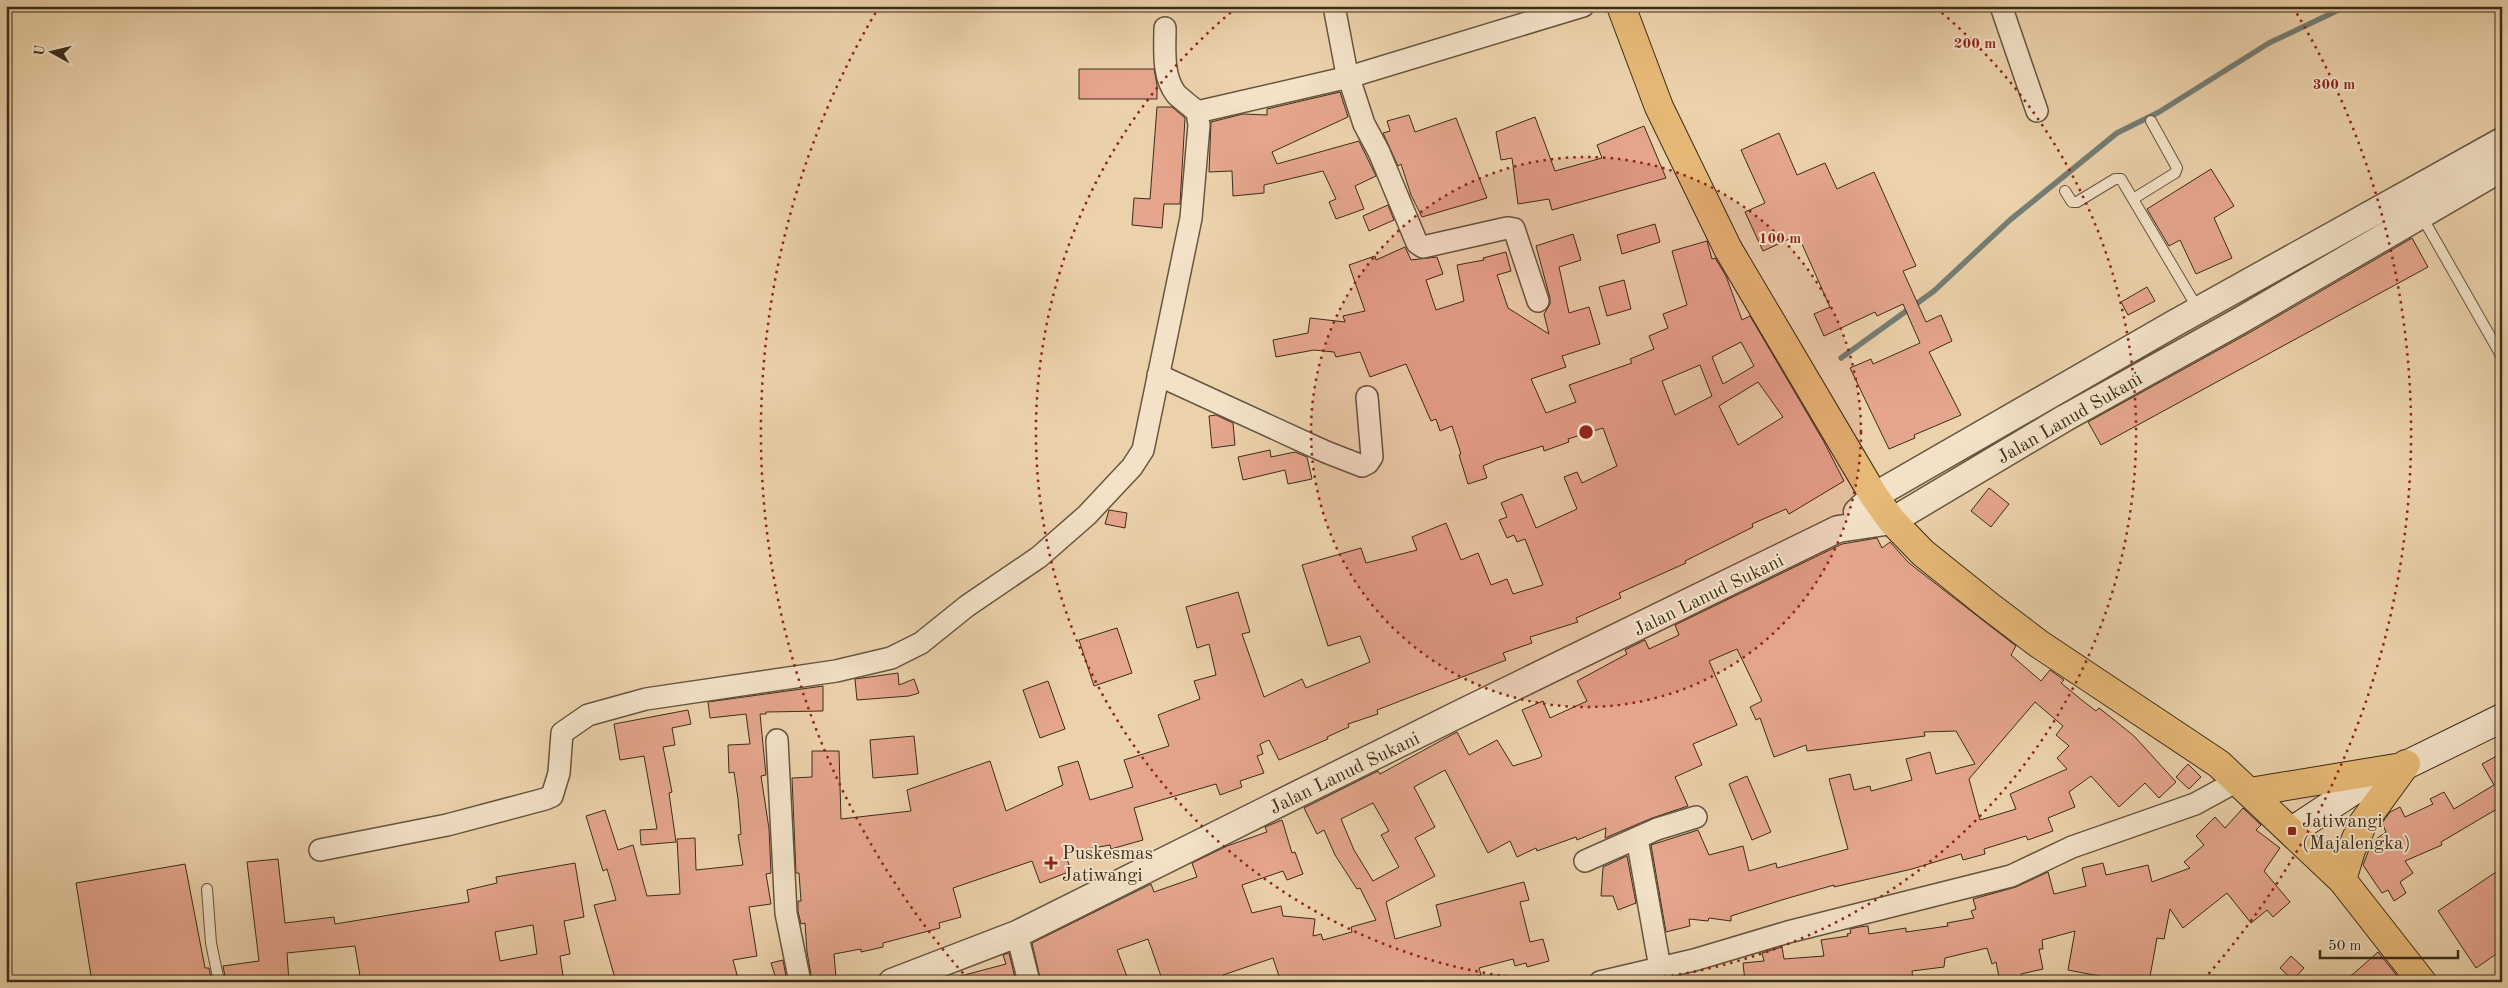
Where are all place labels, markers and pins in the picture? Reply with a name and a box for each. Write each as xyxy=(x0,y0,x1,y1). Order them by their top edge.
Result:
centre of rings xyxy=(1577,423,1595,441)
place label: Jatiwangi (Majalengka) xyxy=(2302,813,2411,854)
marker: Jatiwangi (Majalengka) xyxy=(2286,825,2298,837)
place label: Puskesmas Jatiwangi xyxy=(1062,845,1153,886)
marker: Puskesmas Jatiwangi xyxy=(1044,856,1058,870)

